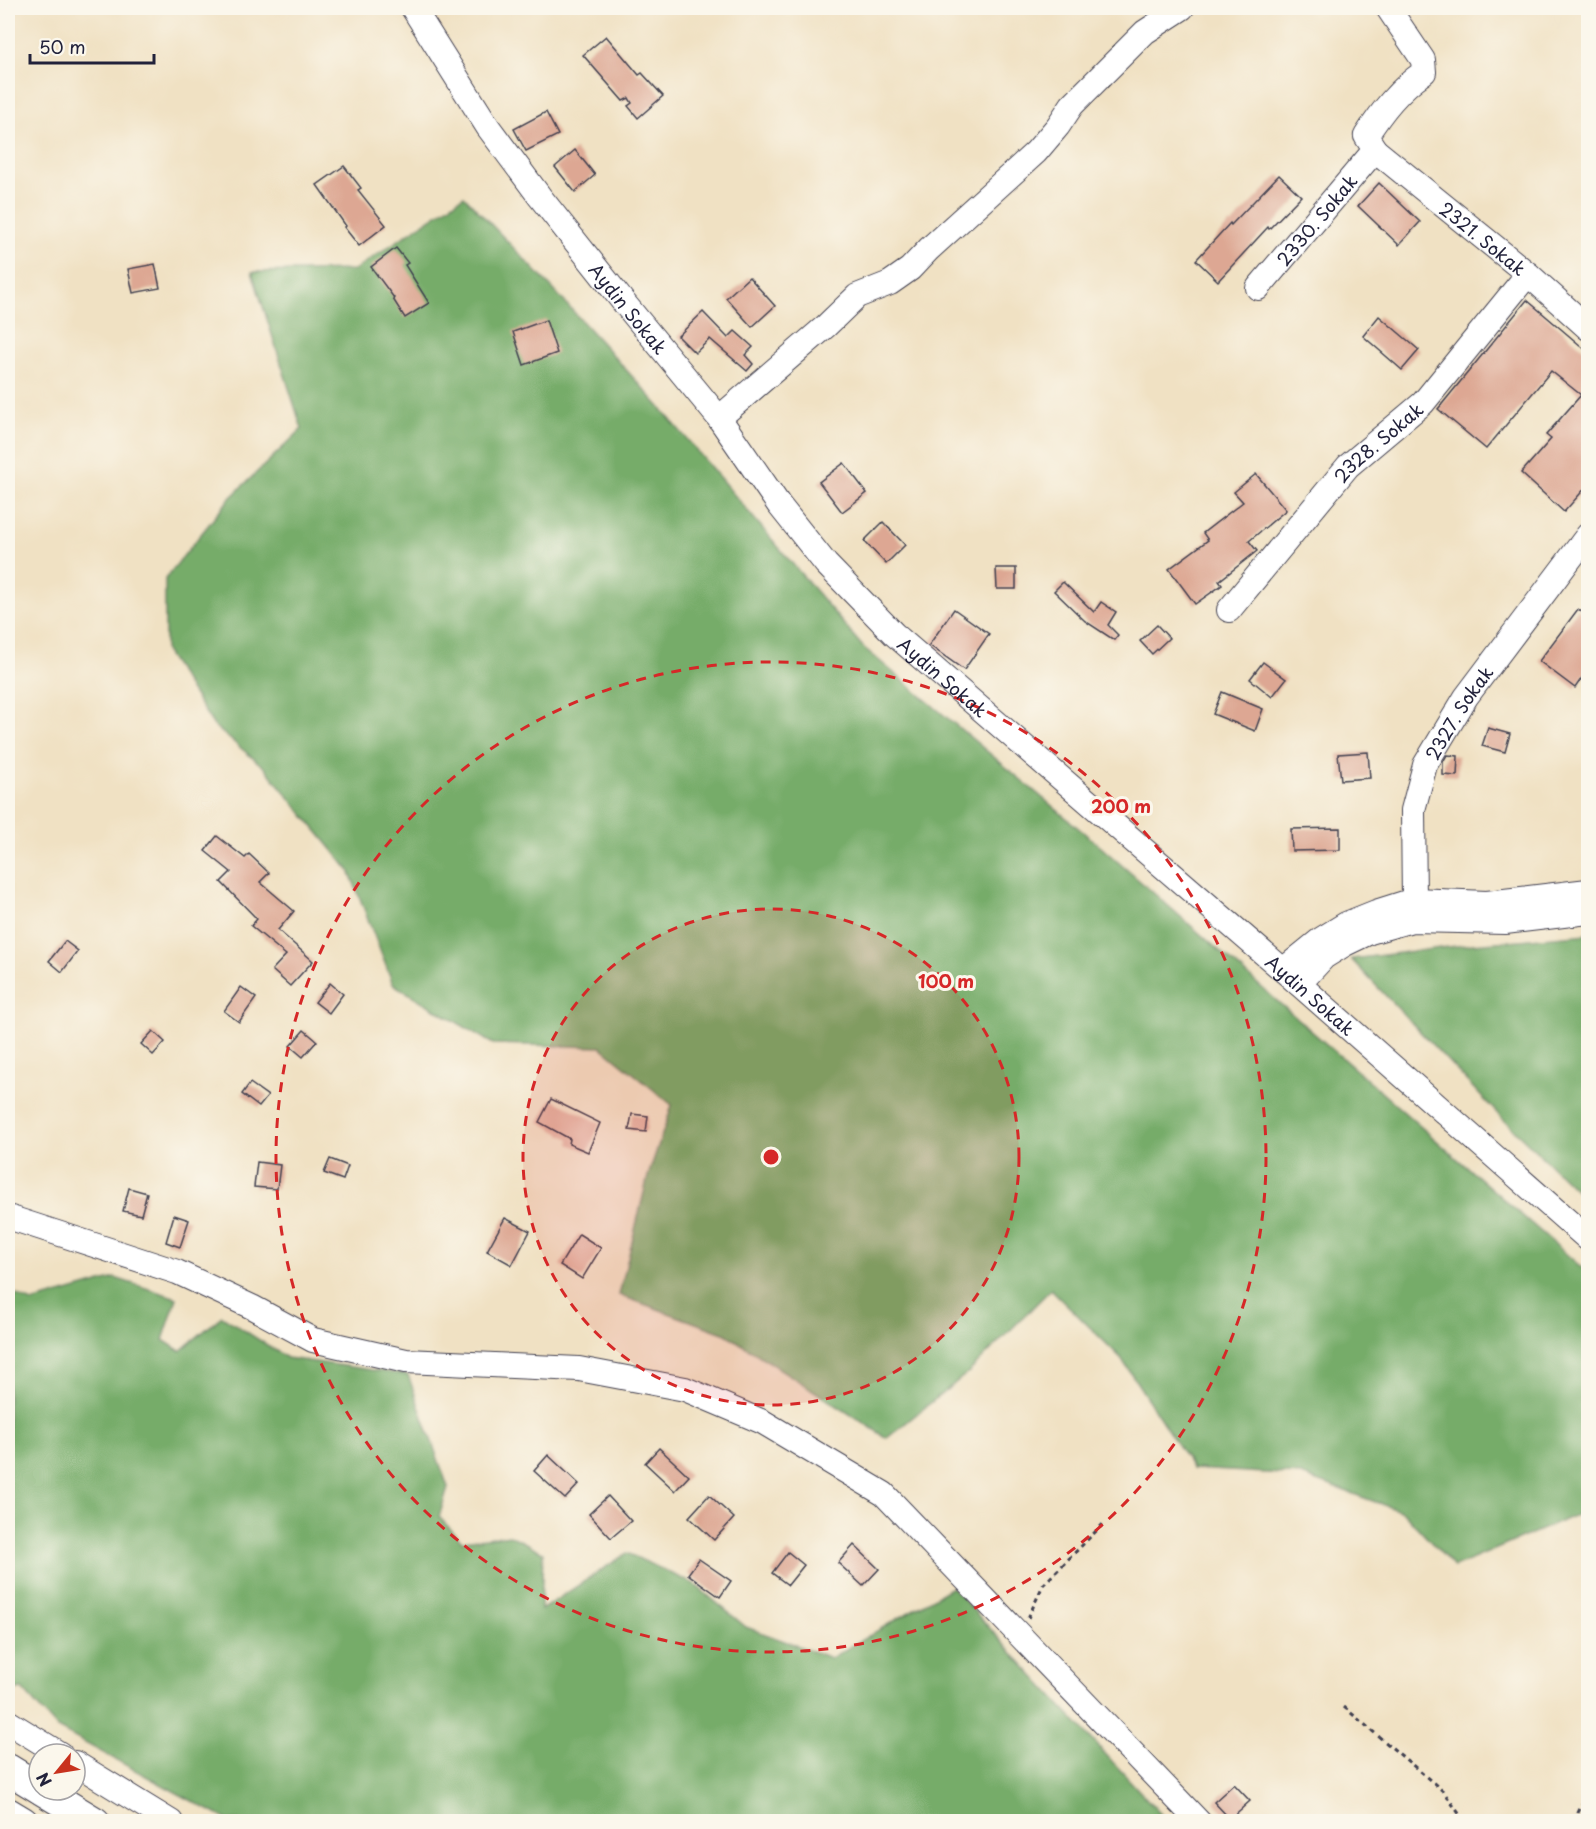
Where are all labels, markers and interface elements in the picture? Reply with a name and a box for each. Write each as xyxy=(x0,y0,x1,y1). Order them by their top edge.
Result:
scale bar xyxy=(30,27,154,65)
text: 50 m xyxy=(39,33,86,60)
street label: 2330. Sokak xyxy=(1270,168,1363,271)
street label: 2321. Sokak xyxy=(1434,194,1533,281)
street label: Aydin Sokak xyxy=(583,257,674,360)
street label: 2328. Sokak xyxy=(1327,395,1428,488)
street label: Aydin Sokak xyxy=(893,630,994,723)
street label: 2327. Sokak xyxy=(1418,660,1499,765)
text: 200 m xyxy=(1091,792,1151,819)
street label: Aydin Sokak xyxy=(1260,948,1361,1041)
text: 100 m xyxy=(918,967,974,994)
centre of rings xyxy=(761,1147,781,1167)
north arrow xyxy=(27,1742,87,1802)
text: N xyxy=(30,1769,57,1791)

